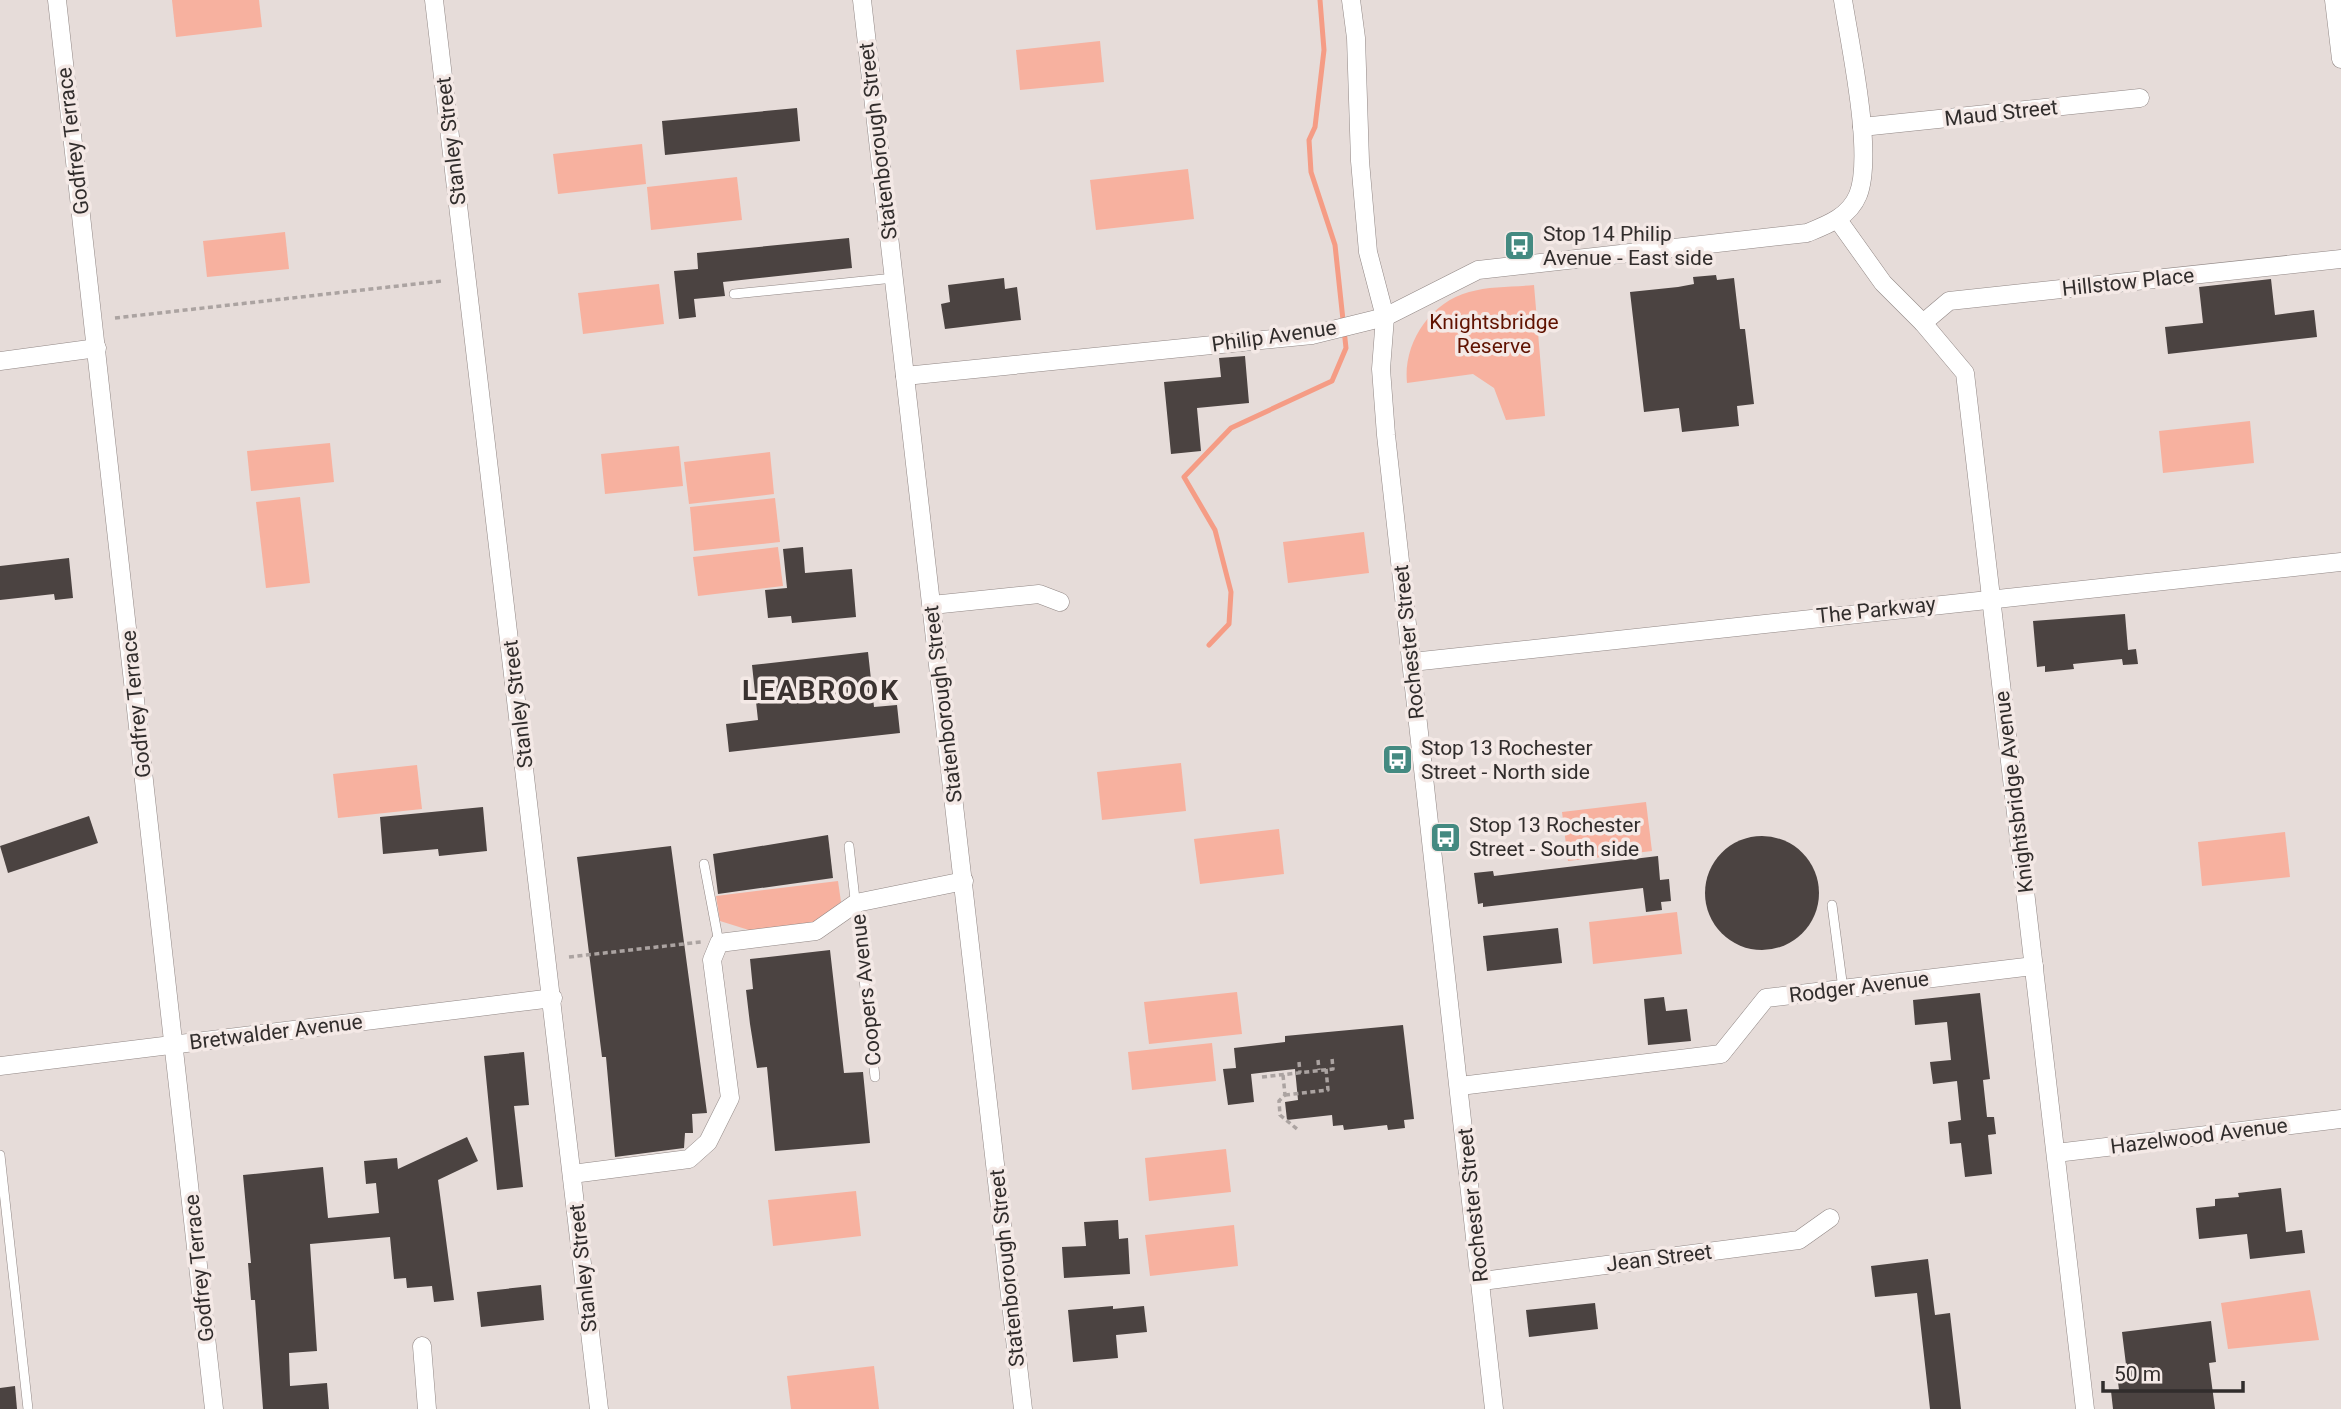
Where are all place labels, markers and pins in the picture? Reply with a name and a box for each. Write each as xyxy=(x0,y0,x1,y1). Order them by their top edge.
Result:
place label: Stop 14 Philip Avenue - East side xyxy=(1543,222,1713,270)
bus stop icon: Stop 14 Philip Avenue - East side xyxy=(1503,229,1537,263)
place label: Stop 13 Rochester Street - North side xyxy=(1421,736,1593,784)
bus stop icon: Stop 13 Rochester Street - North side xyxy=(1381,743,1415,777)
place label: Stop 13 Rochester Street - South side xyxy=(1469,813,1641,861)
bus stop icon: Stop 13 Rochester Street - South side xyxy=(1429,820,1463,854)

